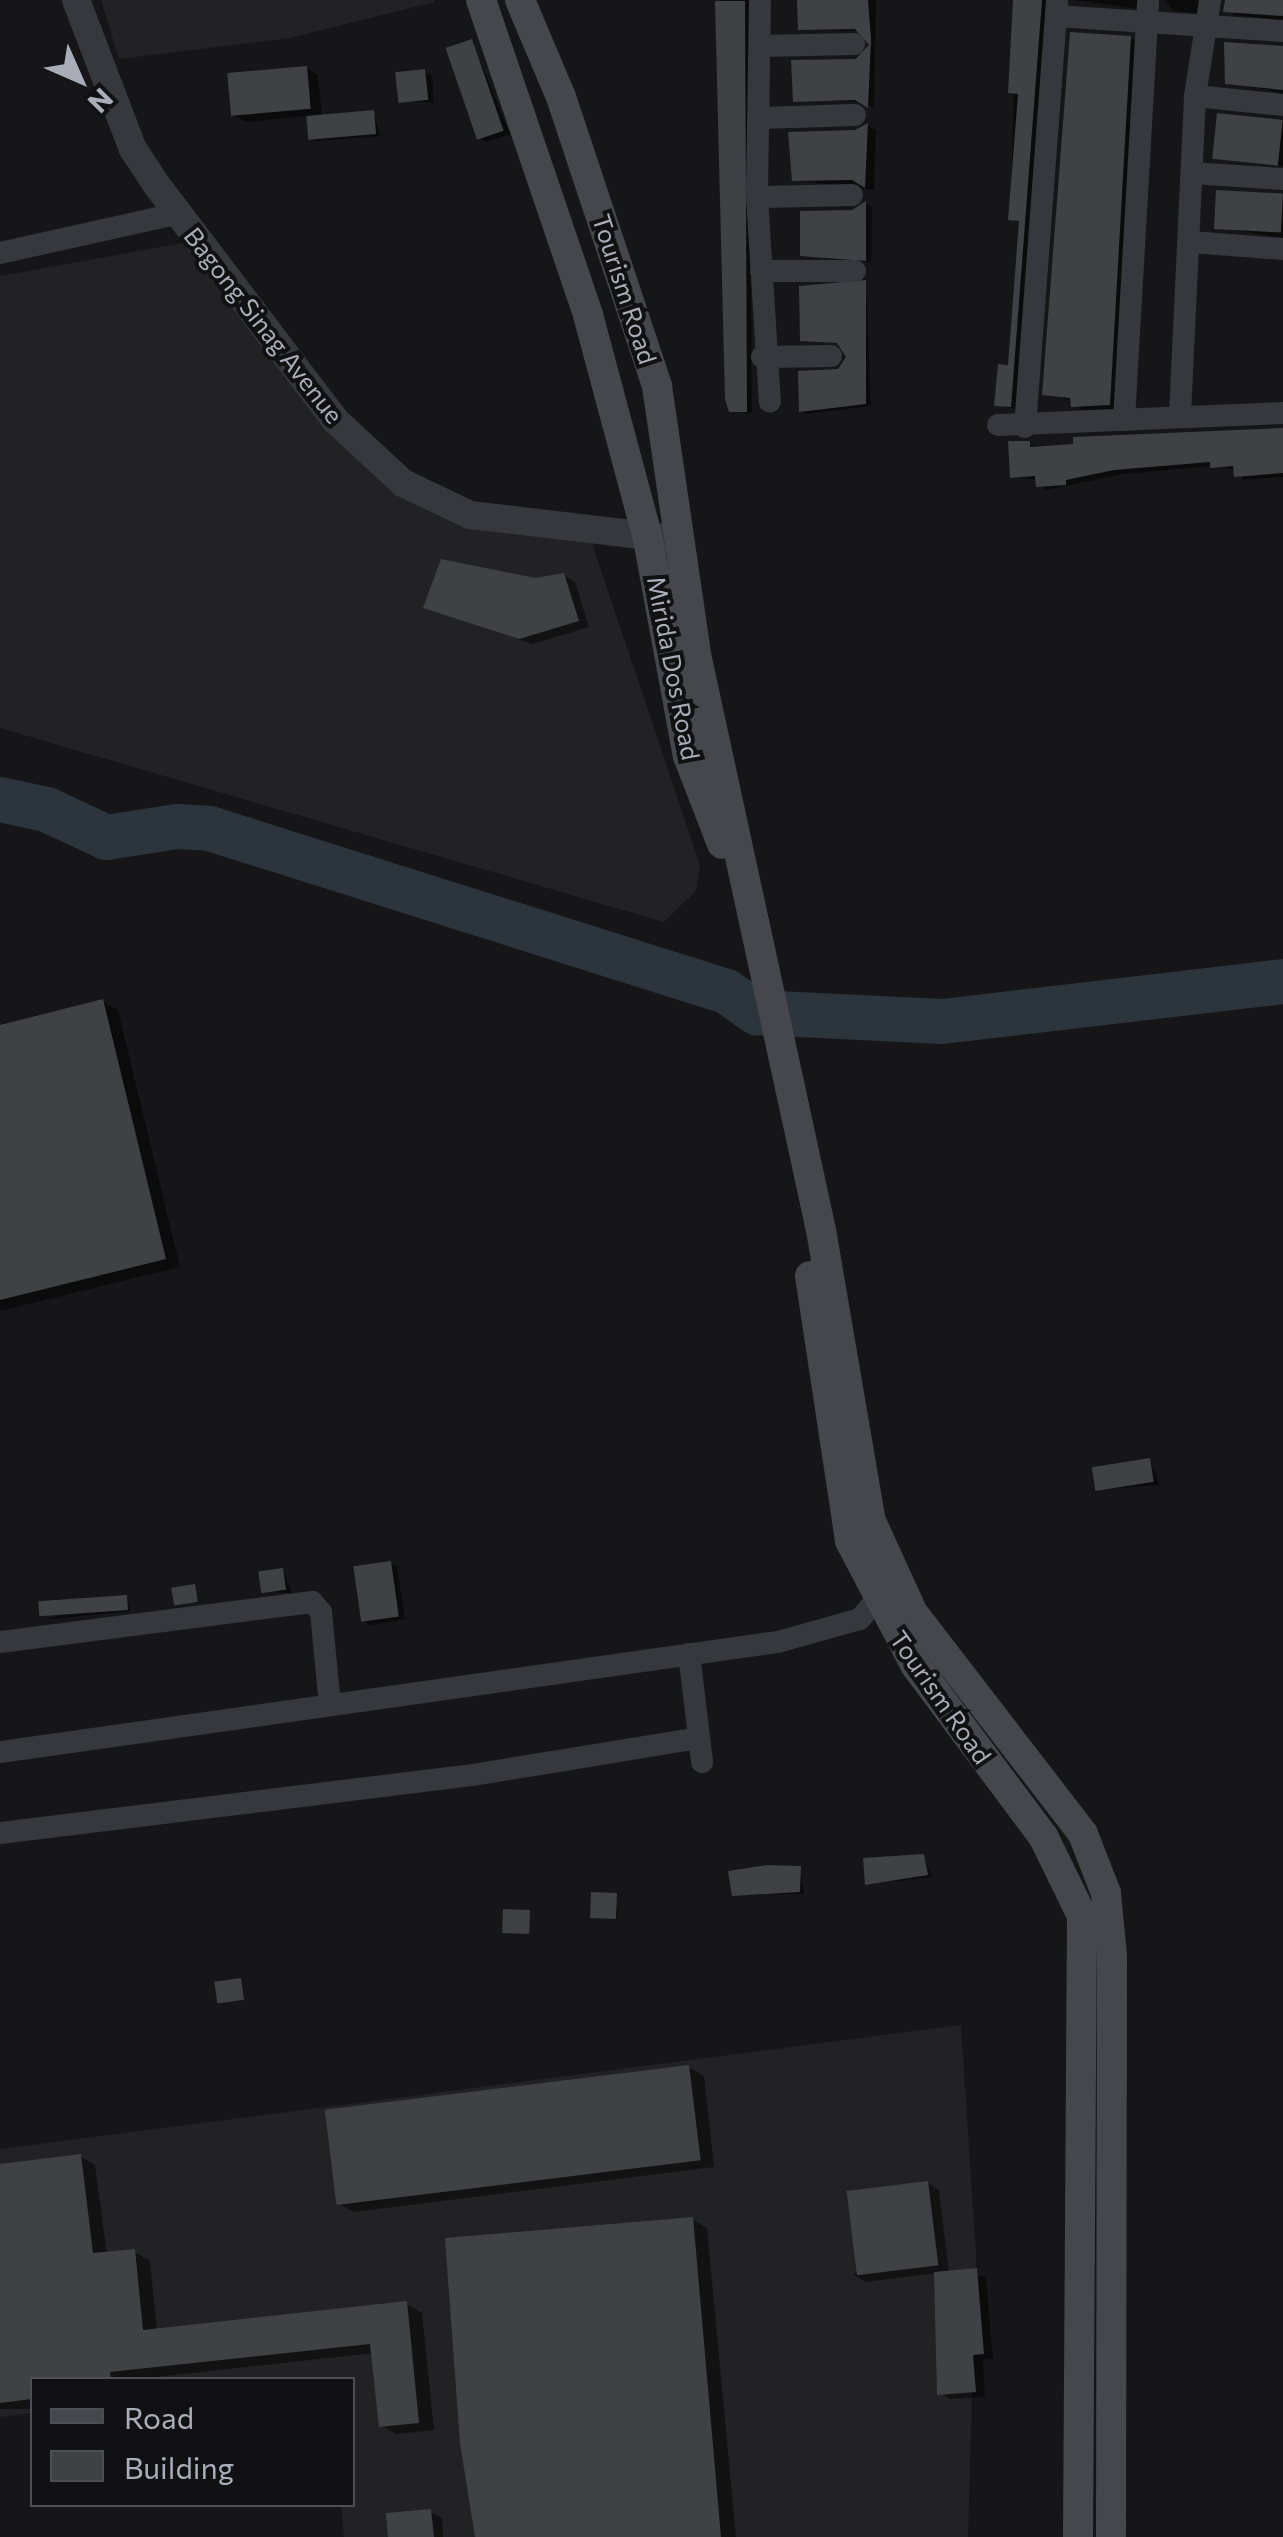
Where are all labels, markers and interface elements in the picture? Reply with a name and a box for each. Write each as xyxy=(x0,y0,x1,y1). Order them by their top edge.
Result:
north arrow xyxy=(30,30,130,130)
text: N xyxy=(82,82,121,121)
street label: Tourism Road xyxy=(587,210,663,368)
street label: Bagong Sinag Avenue xyxy=(178,221,350,429)
street label: Mirida Dos Road xyxy=(641,573,707,763)
street label: Tourism Road xyxy=(884,1625,998,1769)
legend xyxy=(30,2377,355,2507)
text: Road xyxy=(124,2398,194,2435)
text: Building xyxy=(124,2448,234,2485)

